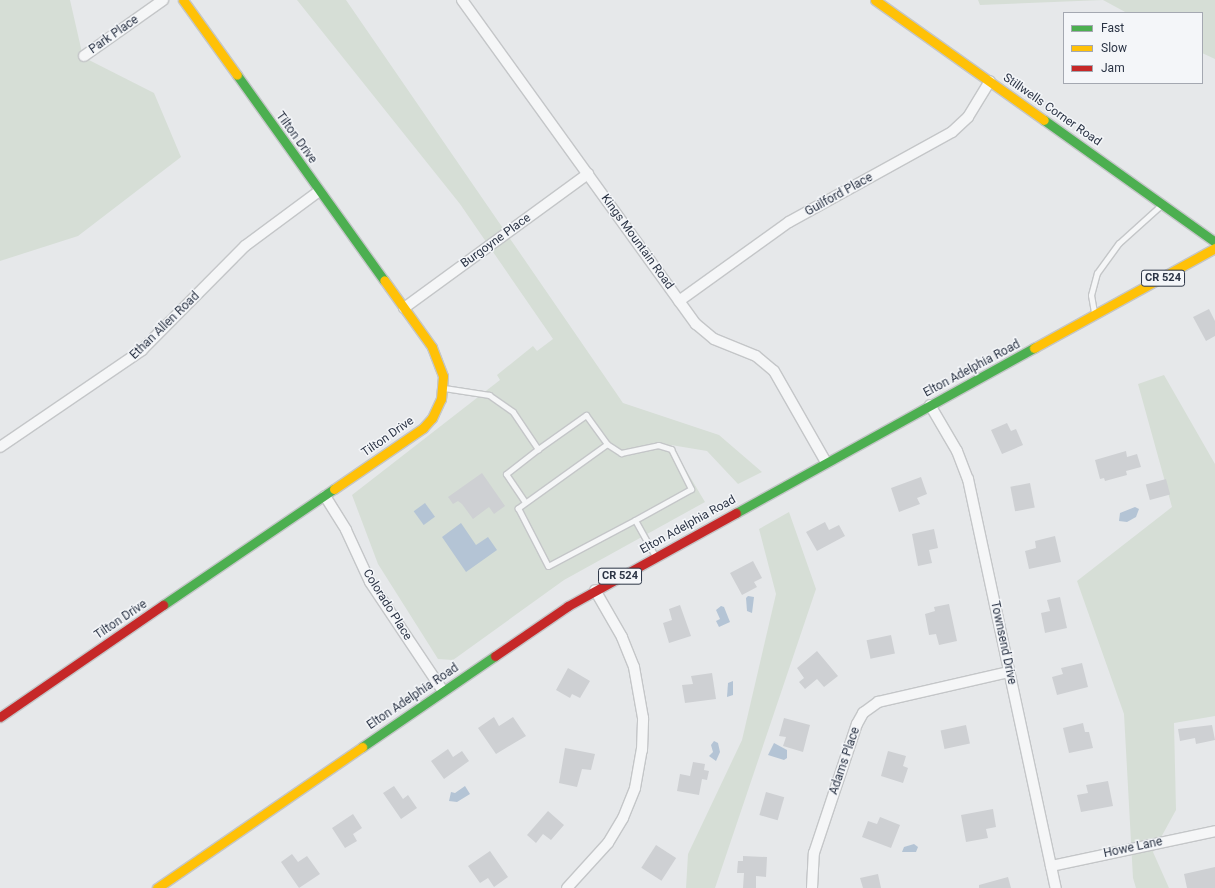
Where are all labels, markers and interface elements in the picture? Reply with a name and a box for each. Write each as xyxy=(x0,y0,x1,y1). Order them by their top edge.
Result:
legend xyxy=(1063,12,1203,84)
street label: Park Place xyxy=(87,13,141,57)
text: Fast xyxy=(1101,21,1124,35)
text: Slow xyxy=(1101,41,1127,55)
text: Jam xyxy=(1101,61,1125,75)
street label: Stillwells Corner Road xyxy=(1000,71,1104,149)
street label: Tilton Drive xyxy=(272,109,320,167)
street label: Guilford Place xyxy=(803,171,875,219)
street label: Kings Mountain Road xyxy=(598,192,676,292)
street label: Burgoyne Place xyxy=(458,211,534,271)
road number: CR 524 xyxy=(1141,269,1185,287)
street label: Ethan Allen Road xyxy=(127,289,203,363)
street label: Elton Adelphia Road xyxy=(921,337,1023,401)
street label: Tilton Drive xyxy=(359,414,417,460)
street label: Elton Adelphia Road xyxy=(638,493,738,557)
street label: Colorado Place xyxy=(359,567,415,643)
road number: CR 524 xyxy=(598,567,642,585)
street label: Tilton Drive xyxy=(92,597,150,643)
street label: Townsend Drive xyxy=(987,600,1019,686)
street label: Elton Adelphia Road xyxy=(365,661,461,733)
street label: Adams Place xyxy=(827,725,863,797)
street label: Howe Lane xyxy=(1102,835,1164,861)

